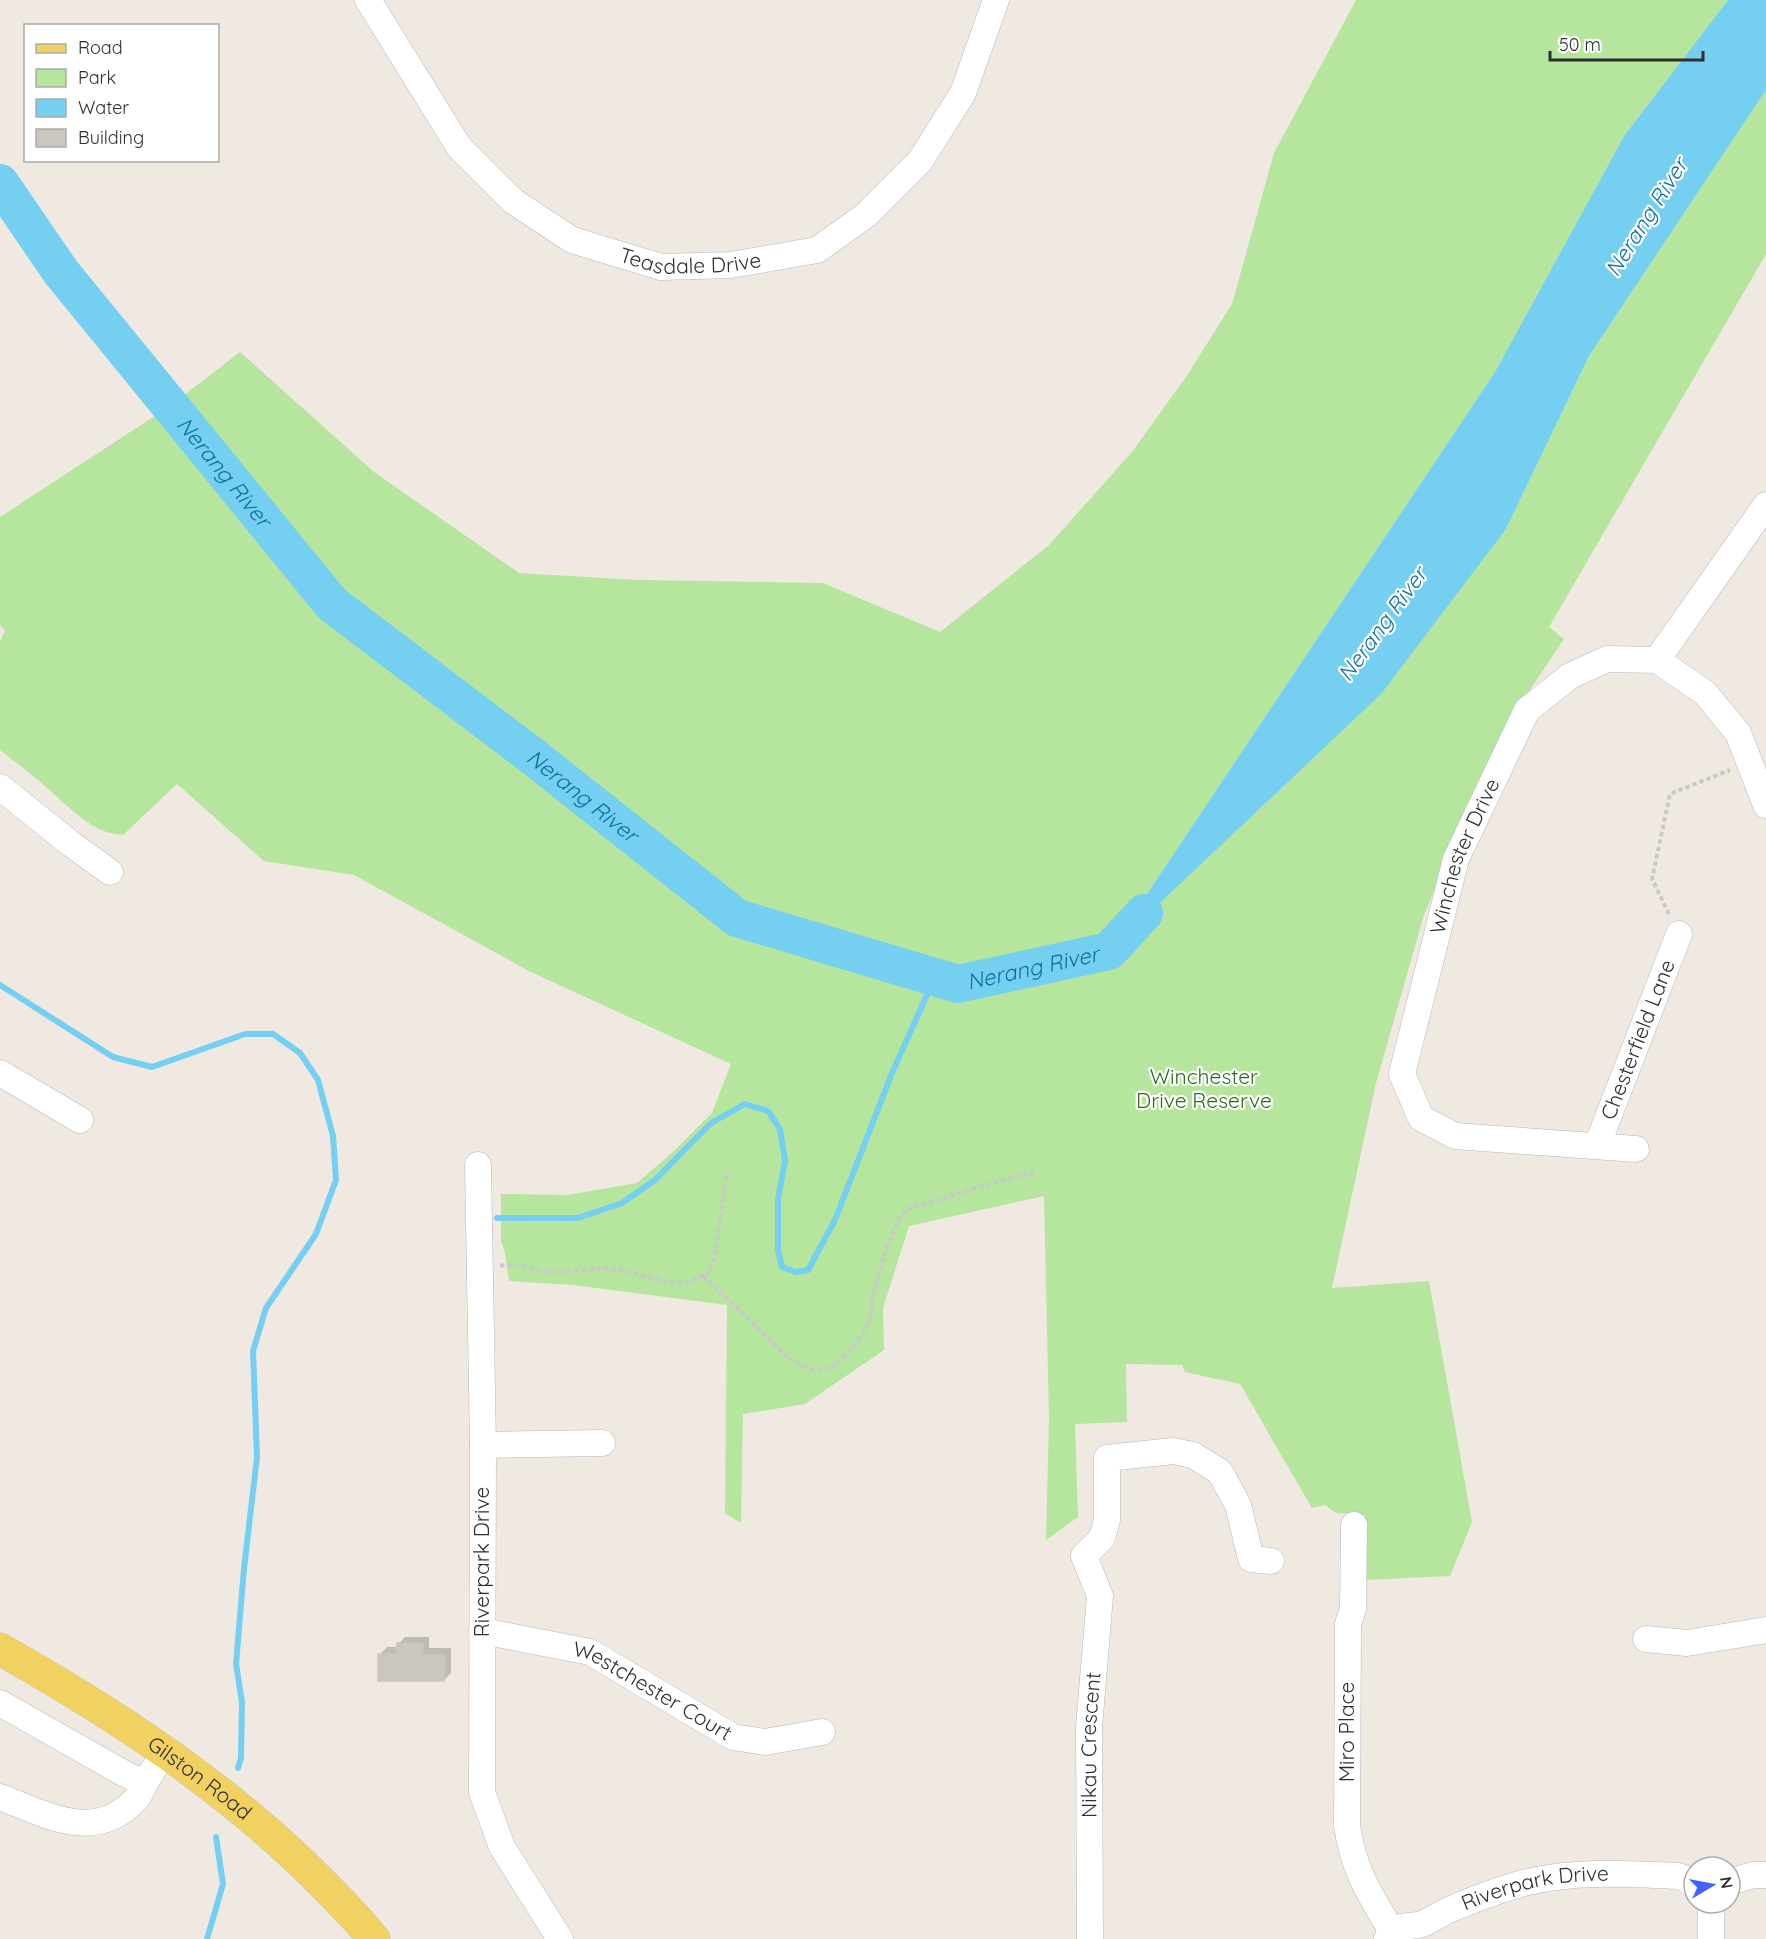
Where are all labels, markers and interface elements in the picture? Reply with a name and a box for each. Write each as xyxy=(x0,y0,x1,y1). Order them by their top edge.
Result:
legend xyxy=(24,24,219,162)
scale bar xyxy=(1550,24,1703,62)
text: 50 m xyxy=(1559,33,1601,56)
text: Road xyxy=(78,36,123,59)
text: Park xyxy=(78,66,116,89)
text: Water xyxy=(78,96,129,119)
text: Building xyxy=(78,126,144,149)
water label: Nerang River xyxy=(1599,150,1695,281)
street label: Teasdale Drive xyxy=(617,241,763,279)
water label: Nerang River xyxy=(171,411,279,535)
water label: Nerang River xyxy=(1331,559,1434,687)
water label: Nerang River xyxy=(521,743,646,850)
street label: Winchester Drive xyxy=(1424,774,1505,937)
water label: Nerang River xyxy=(964,939,1104,996)
street label: Chesterfield Lane xyxy=(1595,956,1680,1123)
park label: Winchester Drive Reserve xyxy=(1136,1063,1272,1113)
street label: Riverpark Drive xyxy=(468,1487,494,1637)
street label: Westchester Court xyxy=(571,1635,737,1745)
street label: Nikau Crescent xyxy=(1075,1671,1106,1818)
street label: Miro Place xyxy=(1333,1682,1359,1782)
street label: Gilston Road xyxy=(143,1730,258,1825)
north arrow xyxy=(1682,1855,1742,1915)
street label: Riverpark Drive xyxy=(1457,1860,1609,1915)
text: N xyxy=(1716,1875,1738,1890)

